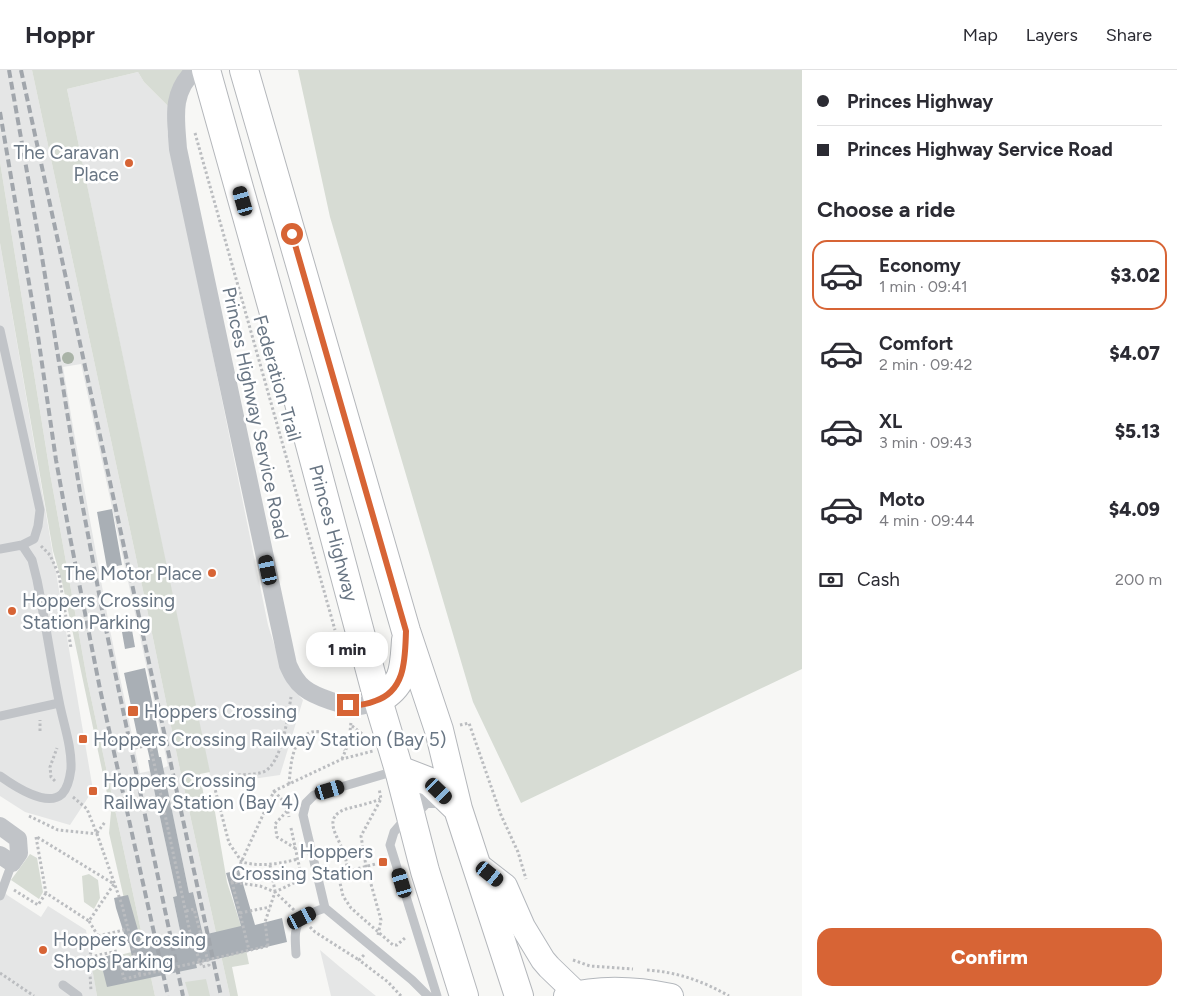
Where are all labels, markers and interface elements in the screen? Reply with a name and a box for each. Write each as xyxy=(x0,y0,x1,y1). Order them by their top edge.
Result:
text: Hoppr xyxy=(25,20,95,49)
text: Map xyxy=(963,24,998,46)
text: Layers xyxy=(1026,24,1078,46)
text: Share xyxy=(1106,24,1152,46)
text: Princes Highway xyxy=(847,90,993,113)
text: Princes Highway Service Road xyxy=(847,138,1113,161)
place label: The Caravan Place xyxy=(14,141,119,186)
marker: The Caravan Place xyxy=(123,157,135,169)
car xyxy=(231,185,254,217)
text: Choose a ride xyxy=(817,196,955,223)
route start xyxy=(281,223,303,245)
icon: car xyxy=(819,253,864,298)
text: Economy xyxy=(879,254,961,277)
text: $3.02 xyxy=(1110,264,1160,287)
text: 1 min · 09:41 xyxy=(879,277,968,296)
street label: Princes Highway Service Road xyxy=(217,285,294,541)
street label: Federation Trail xyxy=(248,312,307,444)
icon: car xyxy=(819,331,864,376)
text: Comfort xyxy=(879,332,954,355)
text: $4.07 xyxy=(1109,342,1160,365)
text: 2 min · 09:42 xyxy=(879,355,972,374)
icon: car xyxy=(819,409,864,454)
text: XL xyxy=(879,410,902,433)
text: $5.13 xyxy=(1115,420,1160,443)
text: 3 min · 09:43 xyxy=(879,433,972,452)
street label: Princes Highway xyxy=(304,462,363,604)
icon: car xyxy=(819,487,864,532)
text: Moto xyxy=(879,488,925,511)
text: $4.09 xyxy=(1109,498,1160,521)
text: 4 min · 09:44 xyxy=(879,511,974,530)
car xyxy=(257,554,278,586)
place label: The Motor Place xyxy=(64,562,202,585)
icon: cash xyxy=(817,566,845,594)
marker: The Motor Place xyxy=(206,567,218,579)
text: Cash xyxy=(857,568,900,591)
text: 200 m xyxy=(1115,570,1162,589)
place label: Hoppers Crossing Station Parking xyxy=(22,589,175,634)
marker: Hoppers Crossing Station Parking xyxy=(6,605,18,617)
callout: 1 min xyxy=(307,632,389,668)
text: 1 min xyxy=(328,640,366,659)
route end xyxy=(337,694,359,716)
place label: Hoppers Crossing xyxy=(144,700,297,723)
marker: Hoppers Crossing xyxy=(126,704,140,718)
place label: Hoppers Crossing Railway Station (Bay 5) xyxy=(93,728,446,751)
marker: Hoppers Crossing Railway Station (Bay 5) xyxy=(77,733,89,745)
place label: Hoppers Crossing Railway Station (Bay 4) xyxy=(103,769,300,814)
car xyxy=(422,775,455,807)
car xyxy=(313,778,346,802)
marker: Hoppers Crossing Railway Station (Bay 4) xyxy=(87,785,99,797)
place label: Hoppers Crossing Station xyxy=(232,840,373,885)
marker: Hoppers Crossing Station xyxy=(377,856,389,868)
car xyxy=(473,859,506,889)
car xyxy=(390,866,413,900)
car xyxy=(285,905,318,931)
place label: Hoppers Crossing Shops Parking xyxy=(53,928,206,973)
button: Confirm xyxy=(817,928,1162,986)
marker: Hoppers Crossing Shops Parking xyxy=(37,944,49,956)

